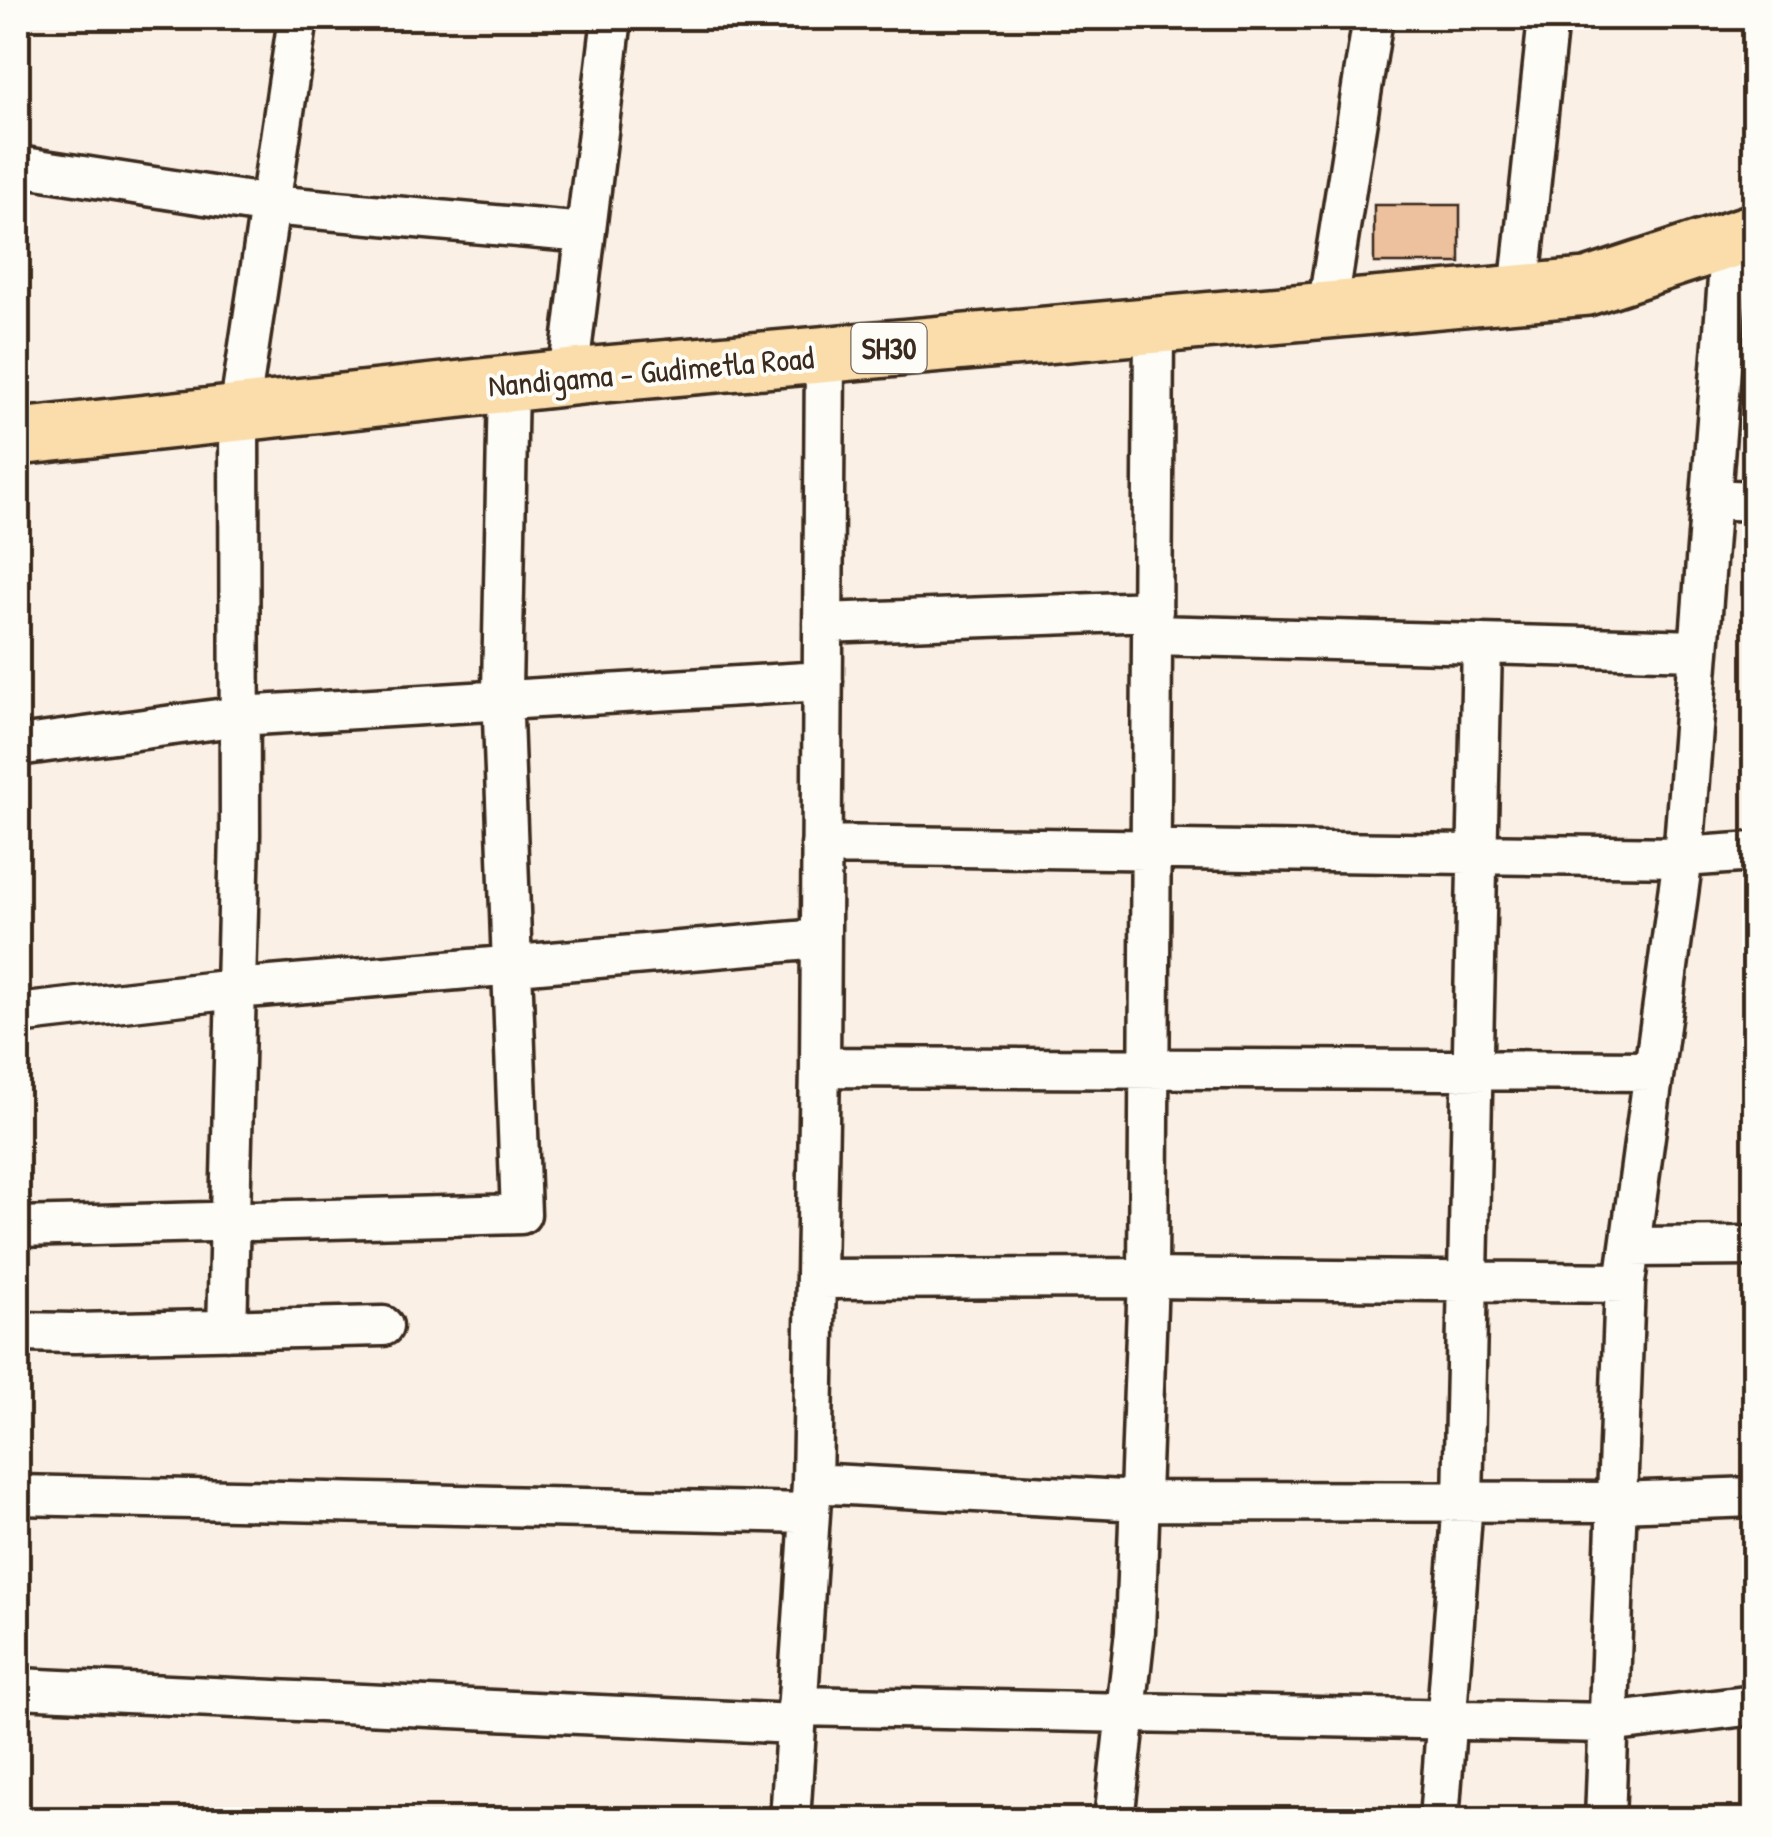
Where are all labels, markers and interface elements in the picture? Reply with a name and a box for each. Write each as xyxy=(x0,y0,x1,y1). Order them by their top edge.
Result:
road number: SH30 xyxy=(852,323,926,373)
street label: Nandigama - Gudimetla Road xyxy=(486,335,816,407)

